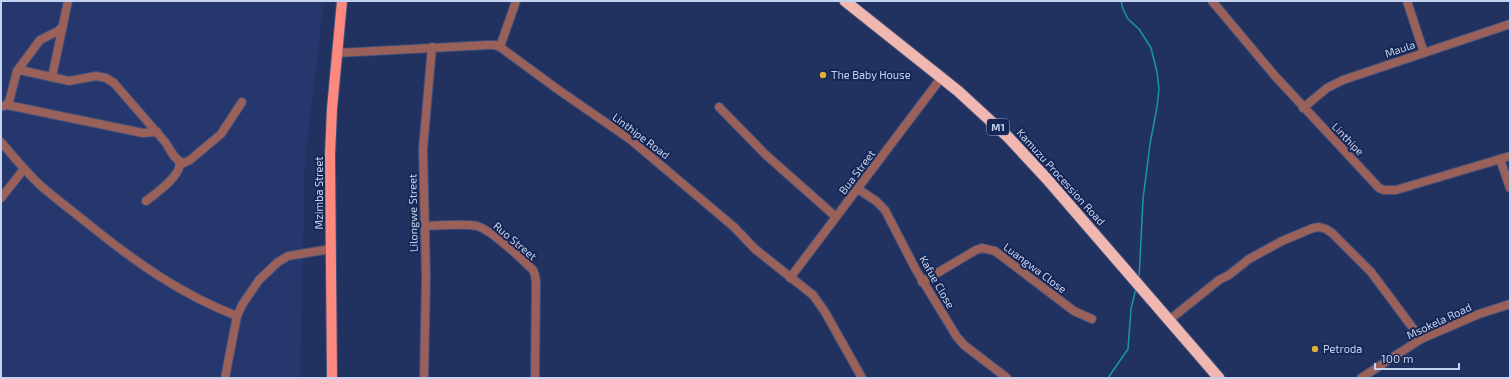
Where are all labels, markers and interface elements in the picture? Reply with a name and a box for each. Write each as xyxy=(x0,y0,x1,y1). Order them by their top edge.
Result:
street label: Maula xyxy=(1383,38,1417,60)
place label: The Baby House xyxy=(831,68,911,81)
marker: The Baby House xyxy=(818,70,828,80)
street label: Linthipe Road xyxy=(610,110,672,161)
road number: M1 xyxy=(987,119,1009,135)
street label: Linthipe xyxy=(1330,120,1367,158)
street label: Kamuzu Procession Road xyxy=(1015,126,1108,228)
street label: Bua Street xyxy=(836,147,877,196)
street label: Mzimba Street xyxy=(312,157,325,229)
street label: Lilongwe Street xyxy=(405,174,420,252)
street label: Ruo Street xyxy=(491,219,540,262)
street label: Luangwa Close xyxy=(1001,240,1069,296)
street label: Kafue Close xyxy=(917,253,958,310)
street label: Msokela Road xyxy=(1404,300,1473,341)
place label: Petroda xyxy=(1323,342,1362,355)
marker: Petroda xyxy=(1310,344,1320,354)
scale bar xyxy=(1375,345,1459,371)
text: 100 m xyxy=(1381,351,1413,365)

